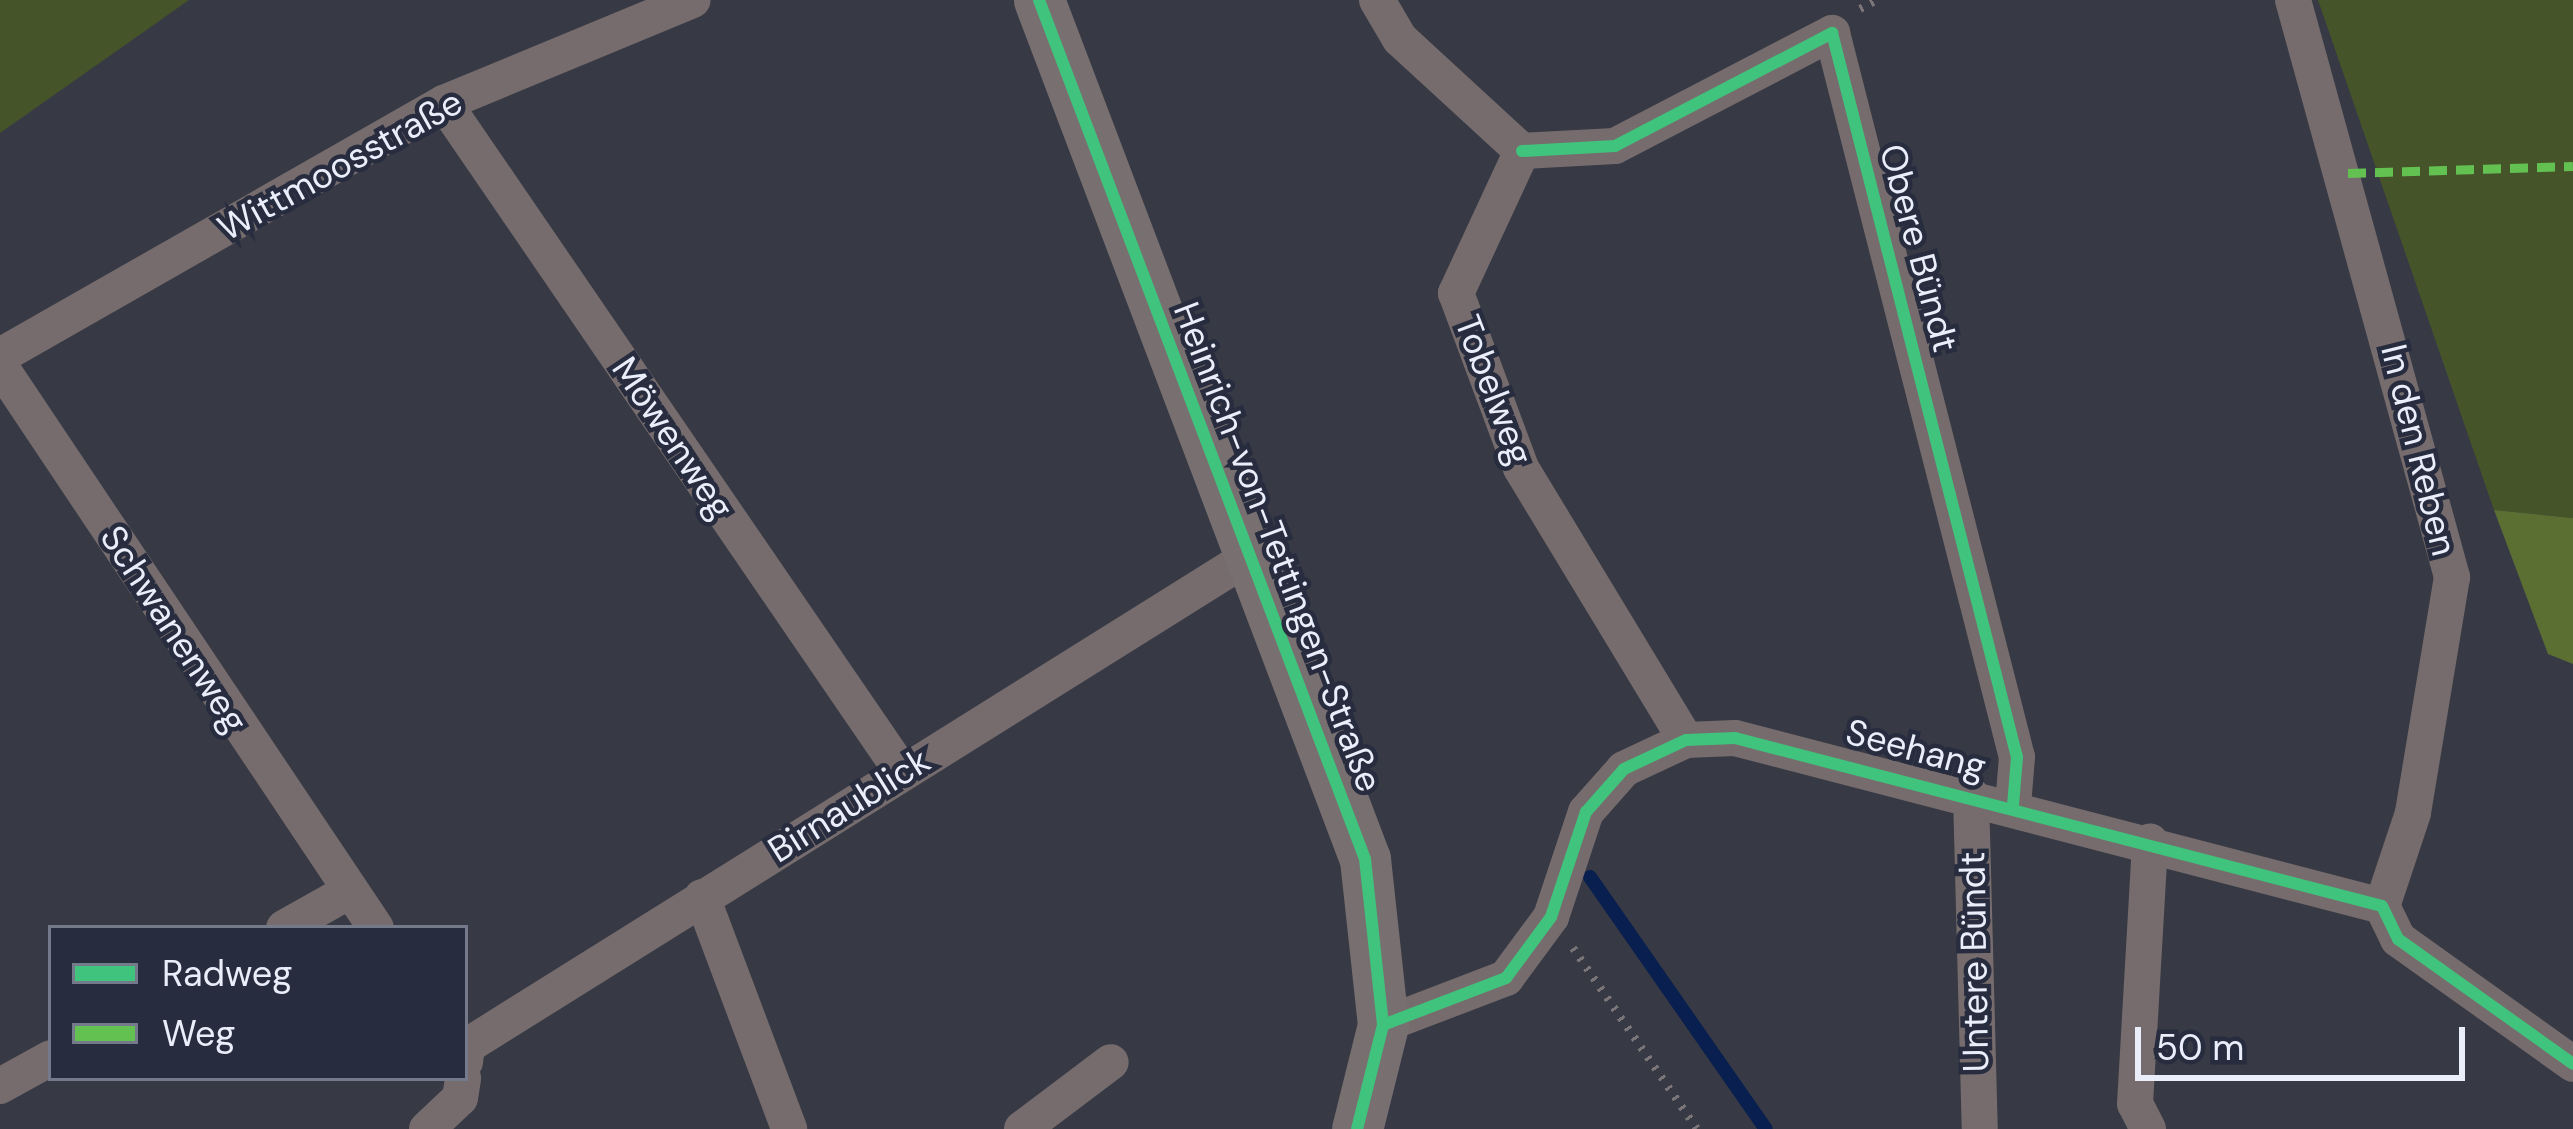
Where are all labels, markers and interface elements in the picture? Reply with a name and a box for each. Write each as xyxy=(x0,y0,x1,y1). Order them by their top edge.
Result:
street label: Wittmoosstraße xyxy=(210,80,470,250)
street label: Obere Bündt xyxy=(1871,139,1967,357)
street label: Heinrich-von-Tettingen-Straße xyxy=(1165,296,1391,798)
street label: Tobelweg xyxy=(1446,309,1542,471)
street label: In den Reben xyxy=(2372,340,2466,560)
street label: Möwenweg xyxy=(603,349,743,527)
street label: Schwanenweg xyxy=(91,518,257,740)
street label: Seehang xyxy=(1841,710,1991,788)
street label: Birnaublick xyxy=(760,738,938,872)
street label: Untere Bündt xyxy=(1950,851,1998,1073)
legend xyxy=(48,925,468,1081)
text: Radweg xyxy=(162,950,292,997)
scale bar xyxy=(2141,1003,2471,1077)
text: Weg xyxy=(162,1010,235,1057)
text: 50 m xyxy=(2156,1024,2244,1071)

